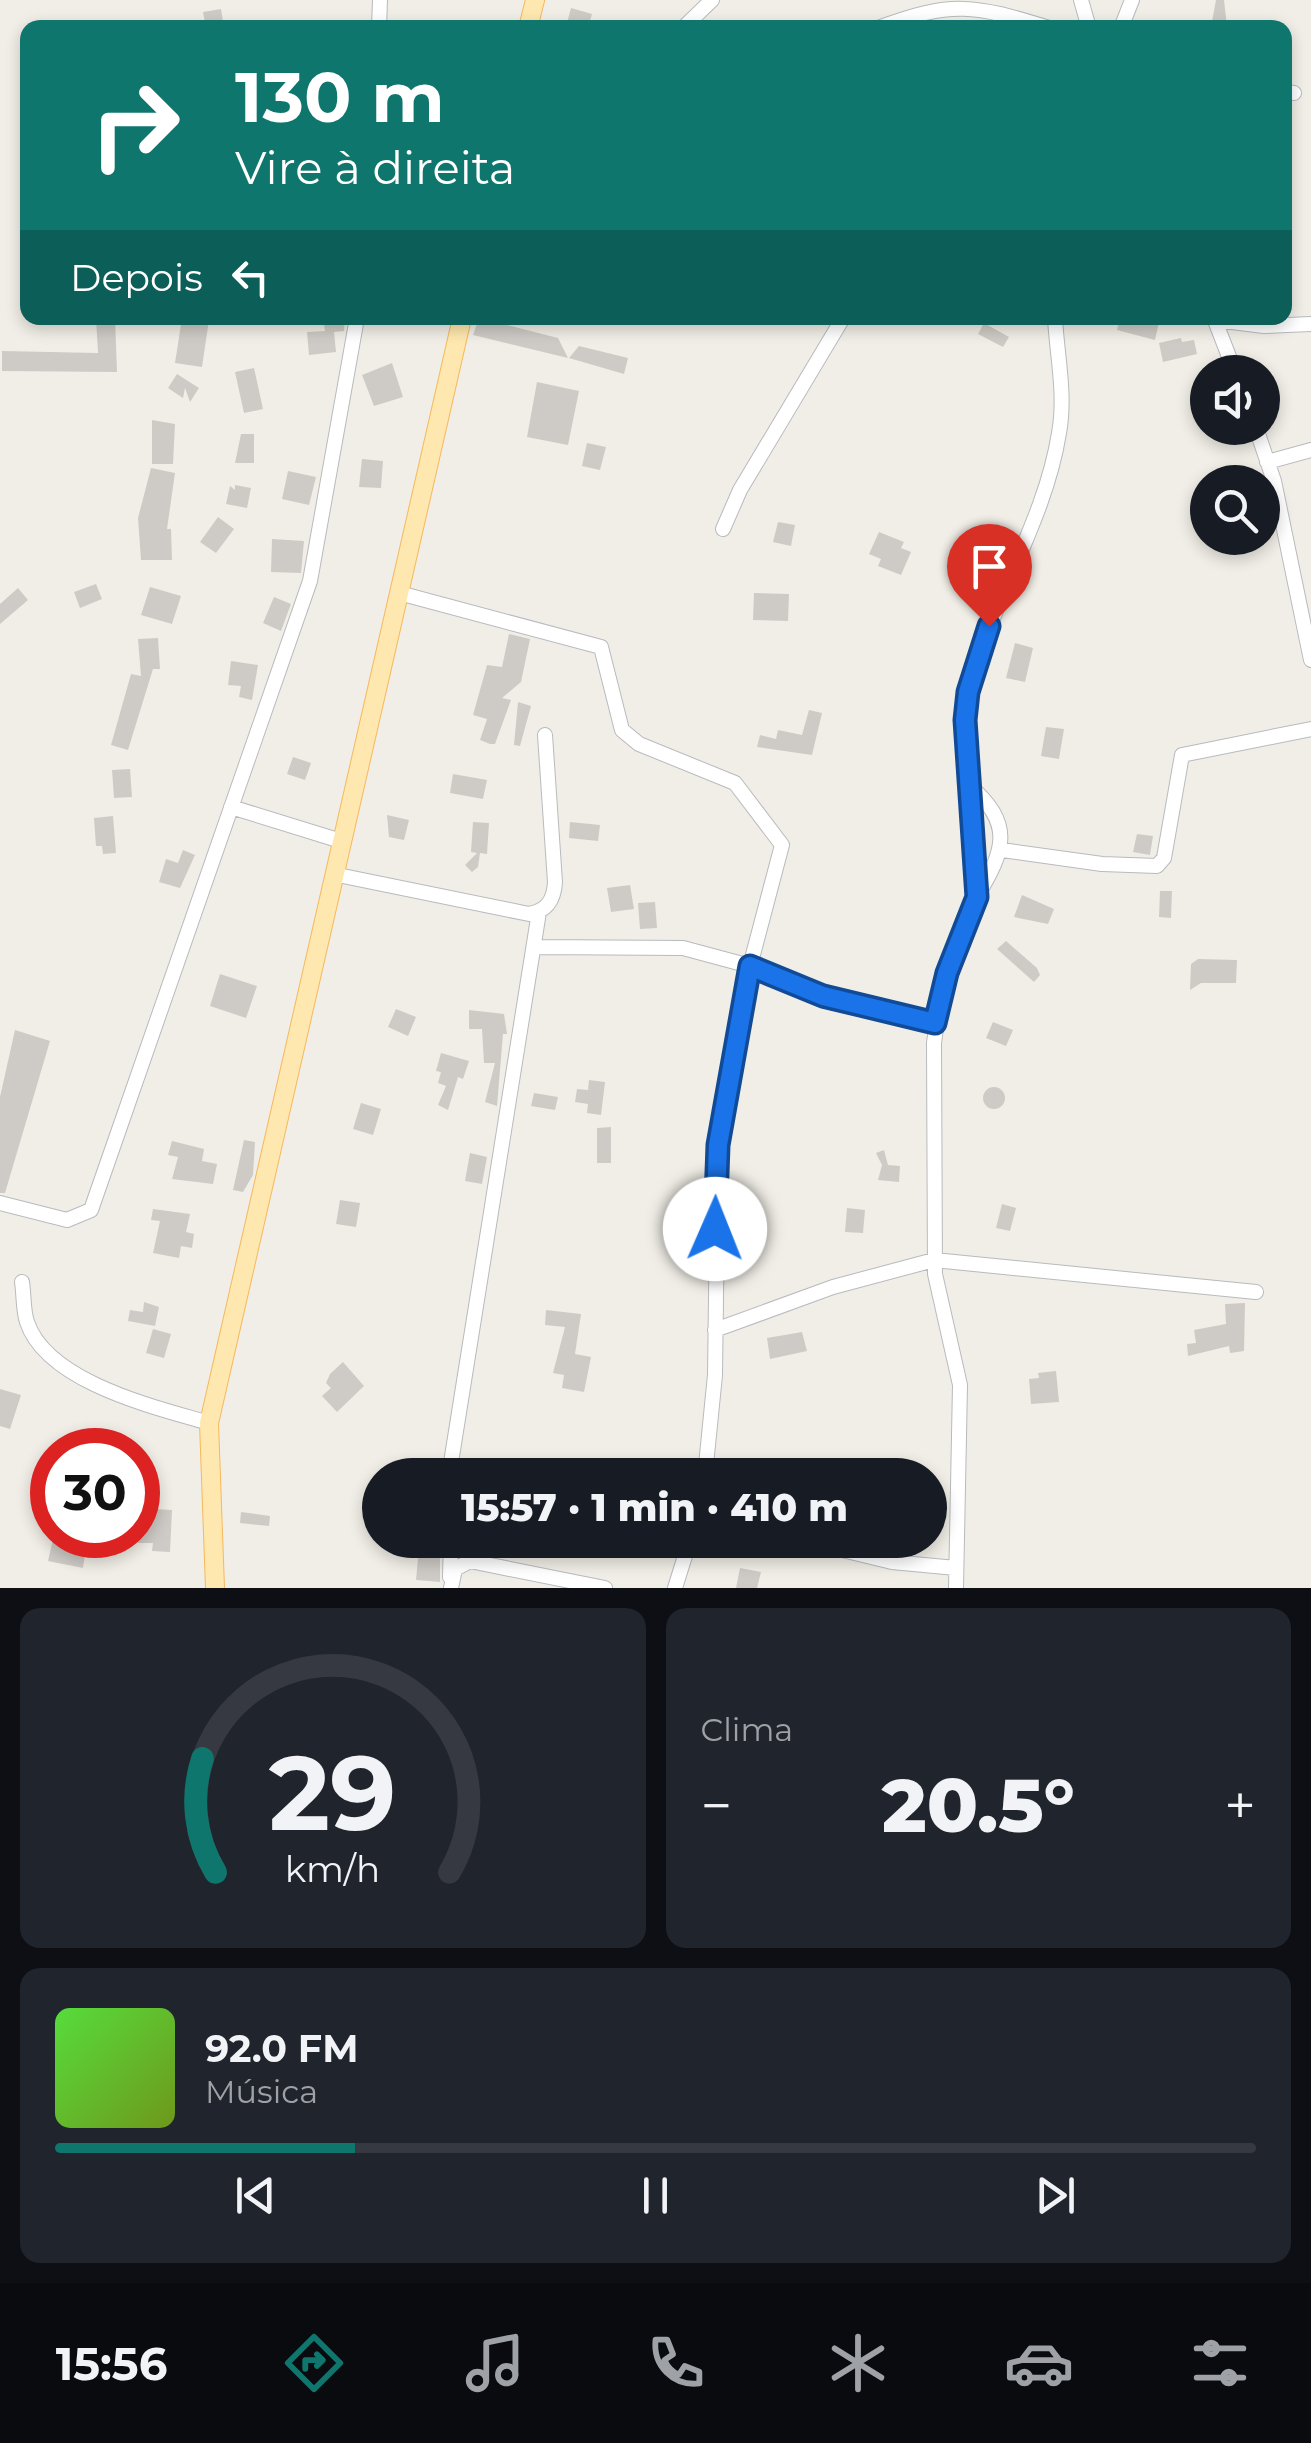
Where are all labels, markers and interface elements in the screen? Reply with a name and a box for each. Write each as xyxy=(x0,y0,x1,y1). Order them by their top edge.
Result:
text: 130 m xyxy=(235,54,445,140)
icon: right xyxy=(70,60,200,190)
text: Vire à direita xyxy=(235,140,515,195)
icon: left xyxy=(223,250,278,305)
text: Depois xyxy=(70,254,203,301)
map controls xyxy=(1190,355,1280,555)
button: sound xyxy=(1190,355,1280,445)
button: search xyxy=(1190,465,1280,555)
pin xyxy=(947,524,1032,627)
icon: arrive xyxy=(962,539,1017,594)
position arrow xyxy=(663,1177,767,1281)
speed limit sign: 30 xyxy=(30,1428,160,1558)
text: 15:57 · 1 min · 410 m xyxy=(461,1484,848,1531)
text: Clima xyxy=(701,1710,793,1749)
text: 29 xyxy=(269,1729,397,1856)
text: 20.5° xyxy=(882,1759,1075,1851)
text: − xyxy=(701,1772,732,1839)
text: + xyxy=(1224,1772,1256,1839)
text: km/h xyxy=(285,1847,380,1891)
text: 92.0 FM xyxy=(205,2025,358,2072)
text: Música xyxy=(205,2072,318,2111)
icon: previous xyxy=(228,2168,283,2223)
icon: pause xyxy=(628,2168,683,2223)
icon: next xyxy=(1028,2168,1083,2223)
icon: directions xyxy=(279,2328,349,2398)
icon: music xyxy=(460,2328,530,2398)
icon: phone xyxy=(641,2328,711,2398)
icon: climate xyxy=(823,2328,893,2398)
icon: car xyxy=(1004,2328,1074,2398)
icon: filters xyxy=(1185,2328,1255,2398)
text: 15:56 xyxy=(56,2336,167,2391)

